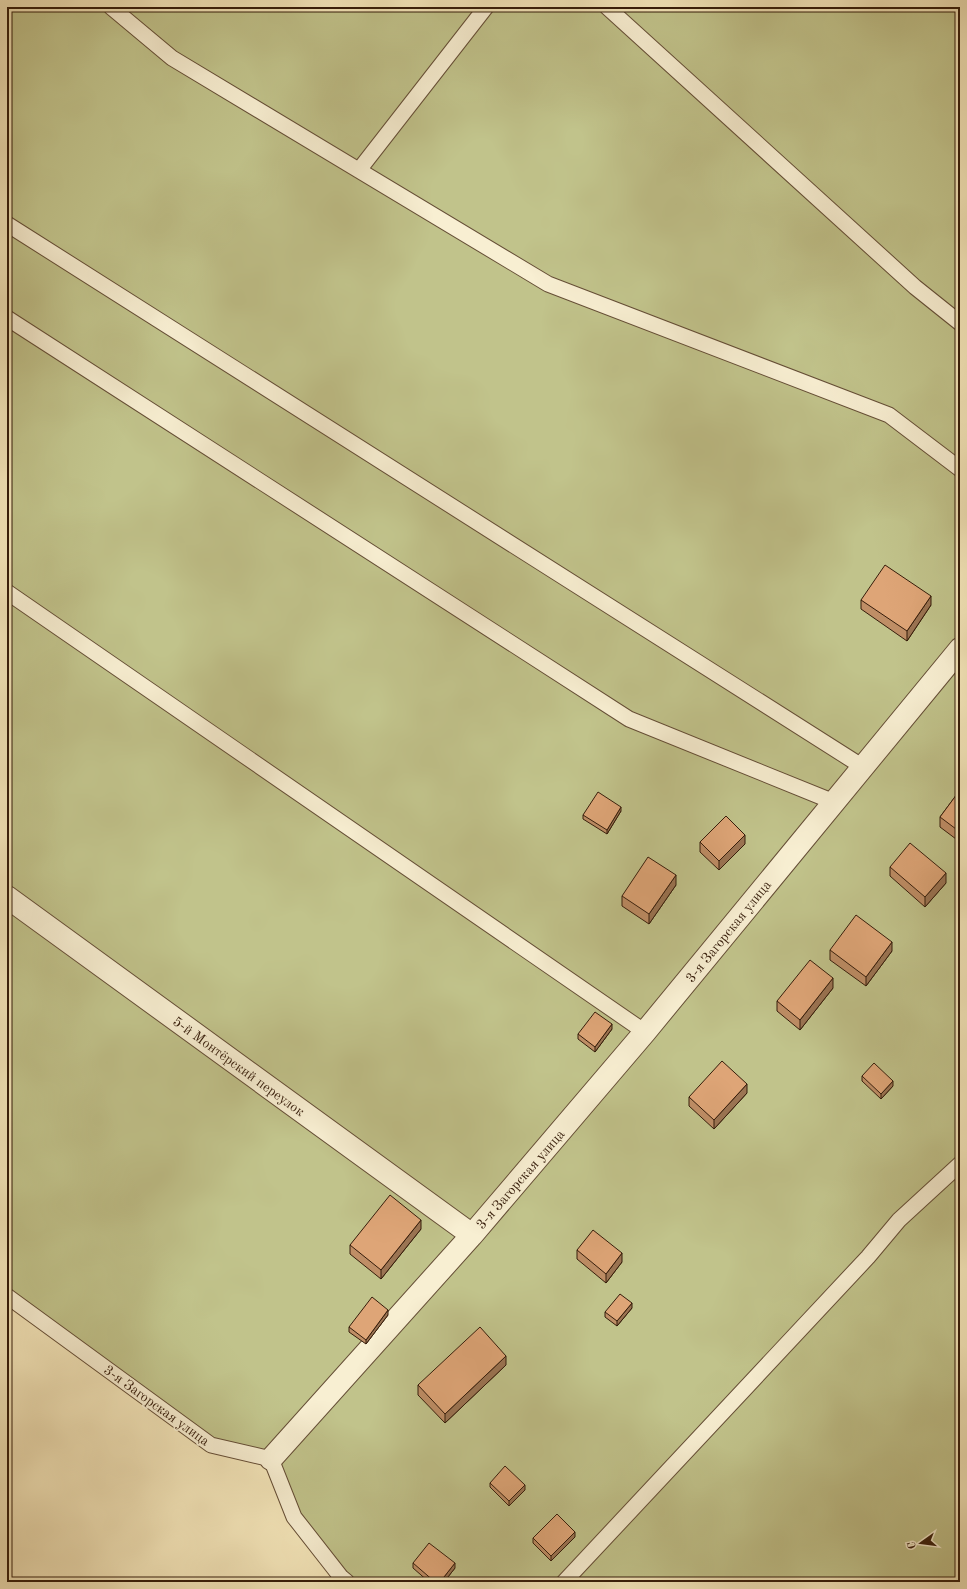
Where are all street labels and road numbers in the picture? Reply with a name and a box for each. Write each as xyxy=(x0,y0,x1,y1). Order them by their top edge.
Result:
street label: 3-я Загорская улица xyxy=(683,878,774,985)
street label: 5-й Монтёрский переулок xyxy=(170,1014,307,1119)
street label: 3-я Загорская улица xyxy=(474,1127,568,1232)
street label: 3-я Загорская улица xyxy=(101,1363,212,1449)

